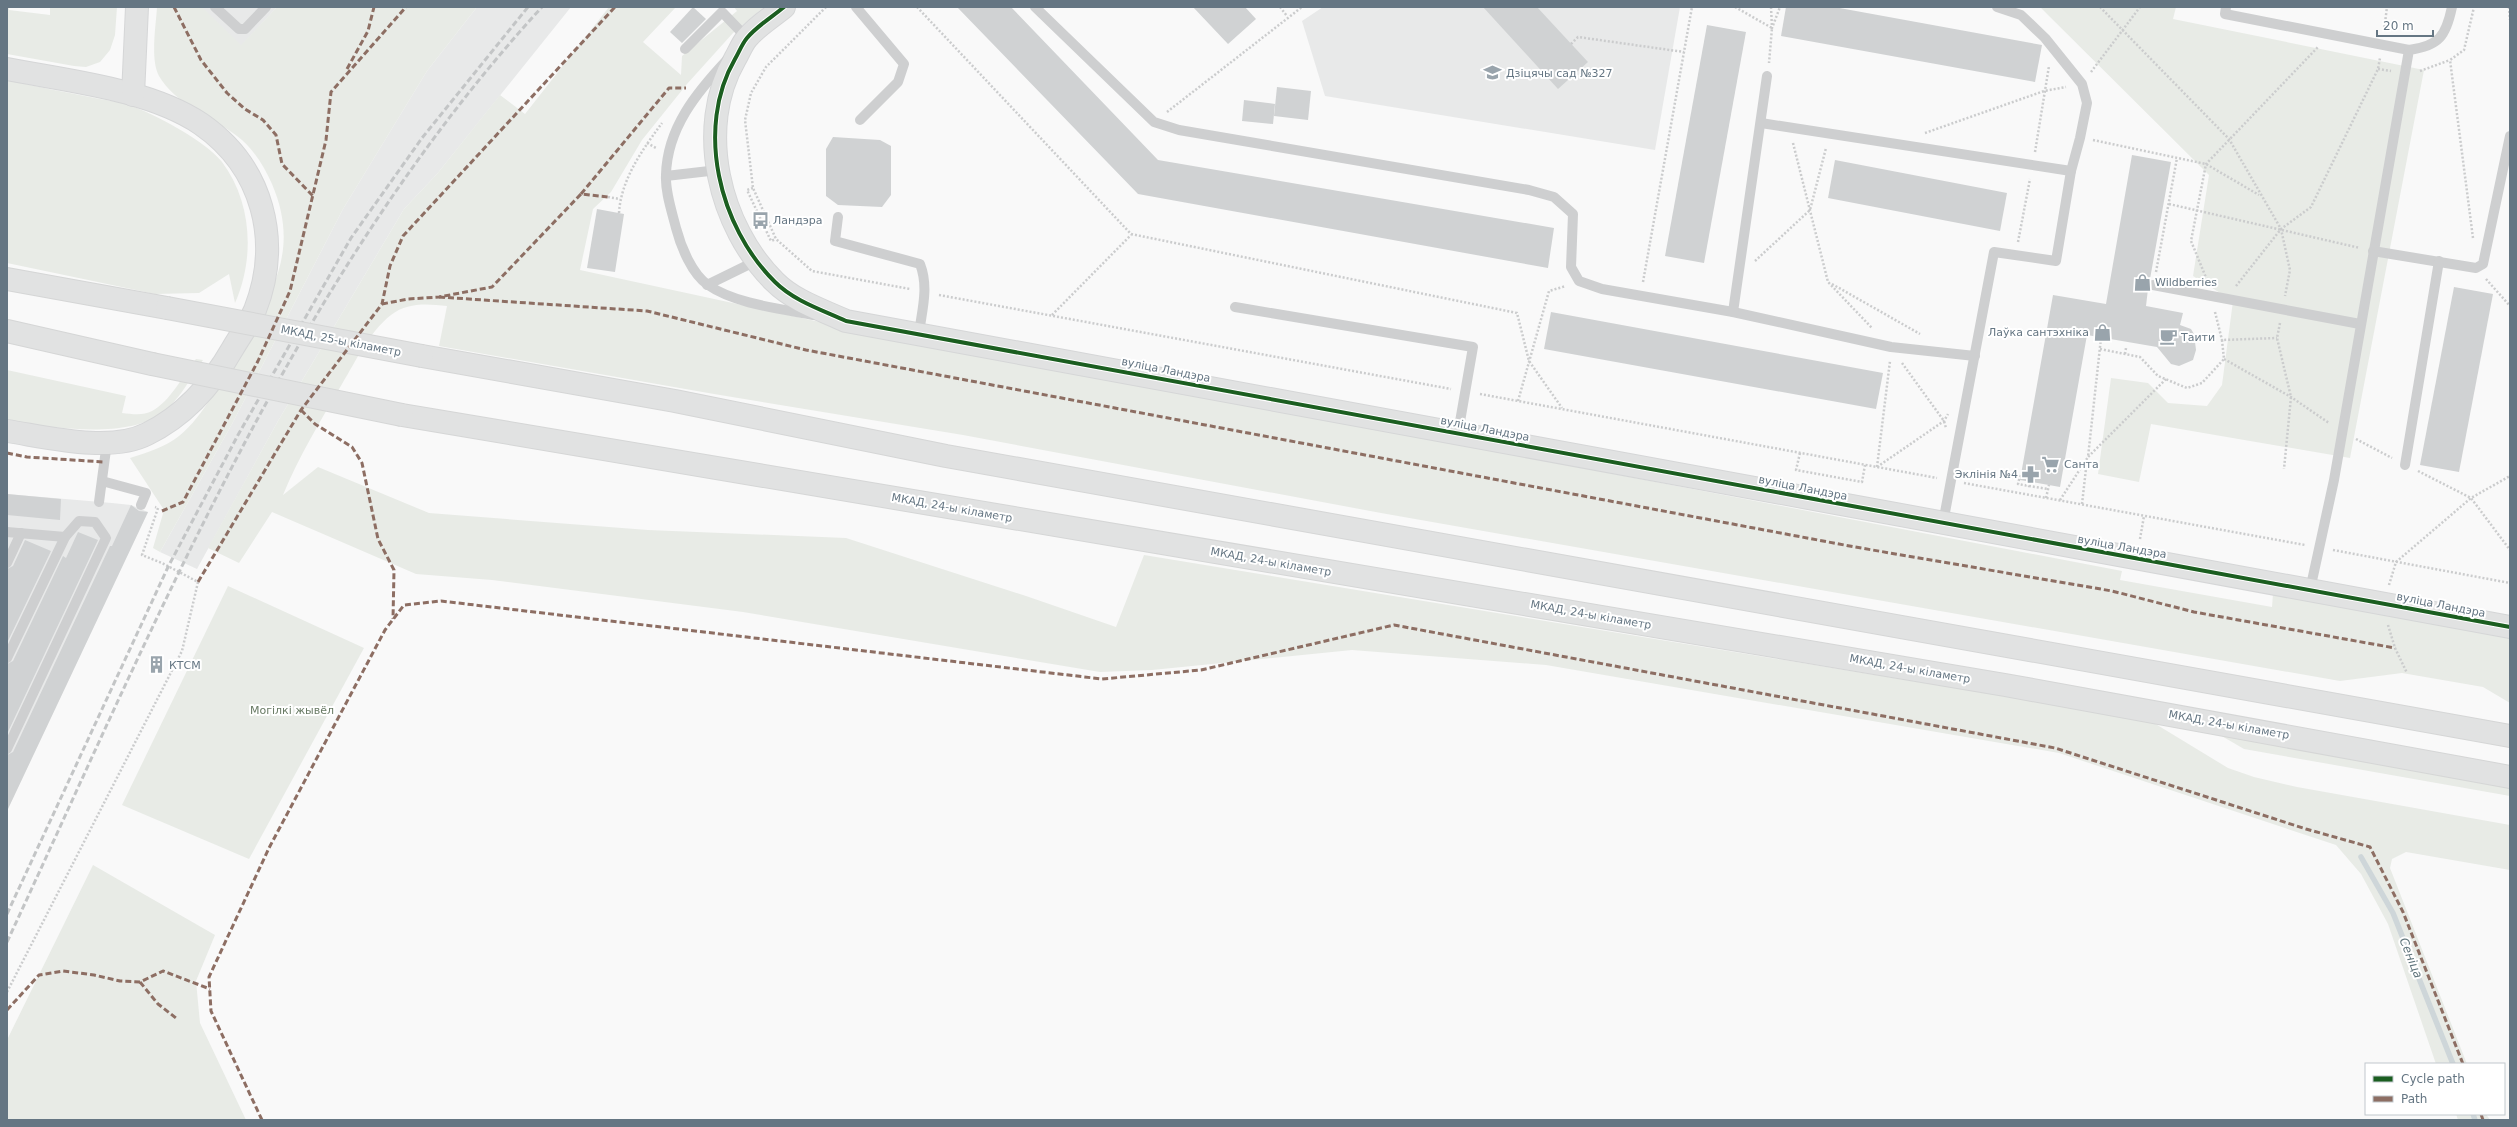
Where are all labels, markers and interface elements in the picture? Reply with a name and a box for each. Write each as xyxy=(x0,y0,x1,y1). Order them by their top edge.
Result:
scale bar xyxy=(2377,12,2433,38)
text: 20 m xyxy=(2383,19,2414,33)
school or university icon: Дзіцячы сад №327 xyxy=(1483,63,1503,83)
place label: Дзіцячы сад №327 xyxy=(1506,67,1613,80)
bus stop icon: Ландэра xyxy=(750,210,770,230)
place label: Ландэра xyxy=(773,214,823,227)
shop icon: Wildberries xyxy=(2132,272,2152,292)
place label: Wildberries xyxy=(2155,276,2217,289)
shop icon: Лаўка сантэхніка xyxy=(2092,322,2112,342)
street label: МКАД, 25-ы кіламетр xyxy=(280,323,402,359)
place label: Лаўка сантэхніка xyxy=(1988,326,2089,339)
cafe icon: Таити xyxy=(2158,327,2178,347)
place label: Таити xyxy=(2180,331,2215,344)
street label: вуліца Ландэра xyxy=(1120,355,1212,385)
street label: вуліца Ландэра xyxy=(1439,414,1531,444)
supermarket icon: Санта xyxy=(2041,454,2061,474)
place label: Санта xyxy=(2064,458,2099,471)
pharmacy icon: Эклінія №4 xyxy=(2021,464,2041,484)
place label: Эклінія №4 xyxy=(1955,468,2018,481)
street label: вуліца Ландэра xyxy=(1757,473,1849,503)
street label: МКАД, 24-ы кіламетр xyxy=(891,491,1013,525)
street label: вуліца Ландэра xyxy=(2076,533,2168,561)
street label: МКАД, 24-ы кіламетр xyxy=(1210,545,1332,579)
street label: вуліца Ландэра xyxy=(2395,590,2487,620)
street label: МКАД, 24-ы кіламетр xyxy=(1530,598,1652,632)
street label: МКАД, 24-ы кіламетр xyxy=(1849,652,1971,686)
building icon: КТСМ xyxy=(146,655,166,675)
place label: КТСМ xyxy=(169,659,201,672)
park label: Могілкі жывёл xyxy=(250,704,334,717)
street label: МКАД, 24-ы кіламетр xyxy=(2168,708,2290,742)
water label: Сеніца xyxy=(2397,936,2425,980)
legend xyxy=(2365,1063,2505,1115)
text: Cycle path xyxy=(2401,1072,2465,1086)
text: Path xyxy=(2401,1092,2427,1106)

